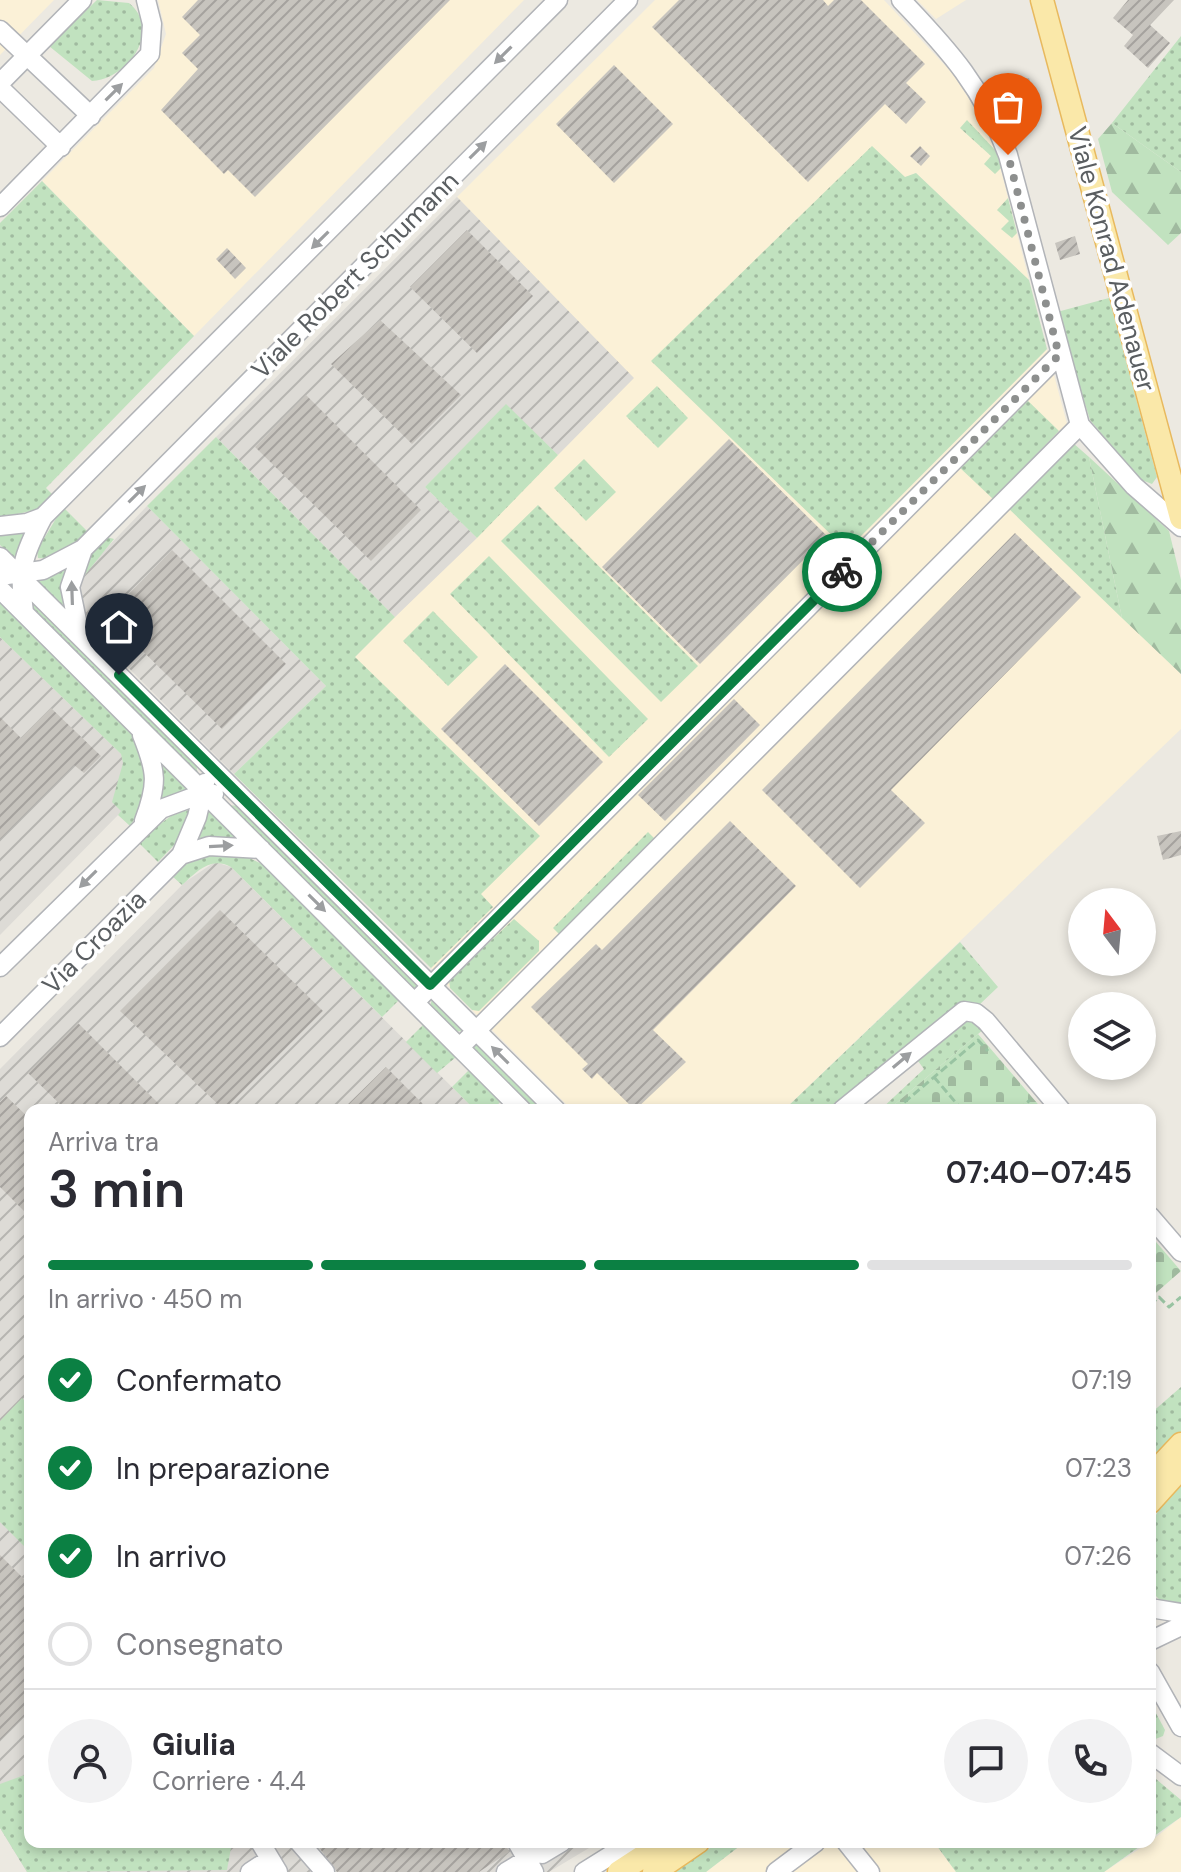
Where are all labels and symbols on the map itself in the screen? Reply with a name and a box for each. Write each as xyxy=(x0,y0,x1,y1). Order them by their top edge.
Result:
one-way arrow xyxy=(494,45,513,64)
pin xyxy=(974,73,1042,155)
one-way arrow xyxy=(105,83,124,102)
street label: Viale Konrad Adenauer xyxy=(1060,123,1164,395)
one-way arrow xyxy=(469,141,487,160)
street label: Viale Robert Schumann xyxy=(244,164,466,386)
one-way arrow xyxy=(311,230,330,248)
one-way arrow xyxy=(128,485,146,504)
courier xyxy=(802,532,882,612)
one-way arrow xyxy=(65,580,78,605)
pin xyxy=(85,593,153,675)
one-way arrow xyxy=(209,839,234,852)
one-way arrow xyxy=(79,869,98,888)
street label: Via Croazia xyxy=(34,882,154,1002)
north arrow xyxy=(1068,888,1156,976)
one-way arrow xyxy=(307,894,326,912)
one-way arrow xyxy=(491,1046,510,1065)
one-way arrow xyxy=(892,1052,912,1069)

